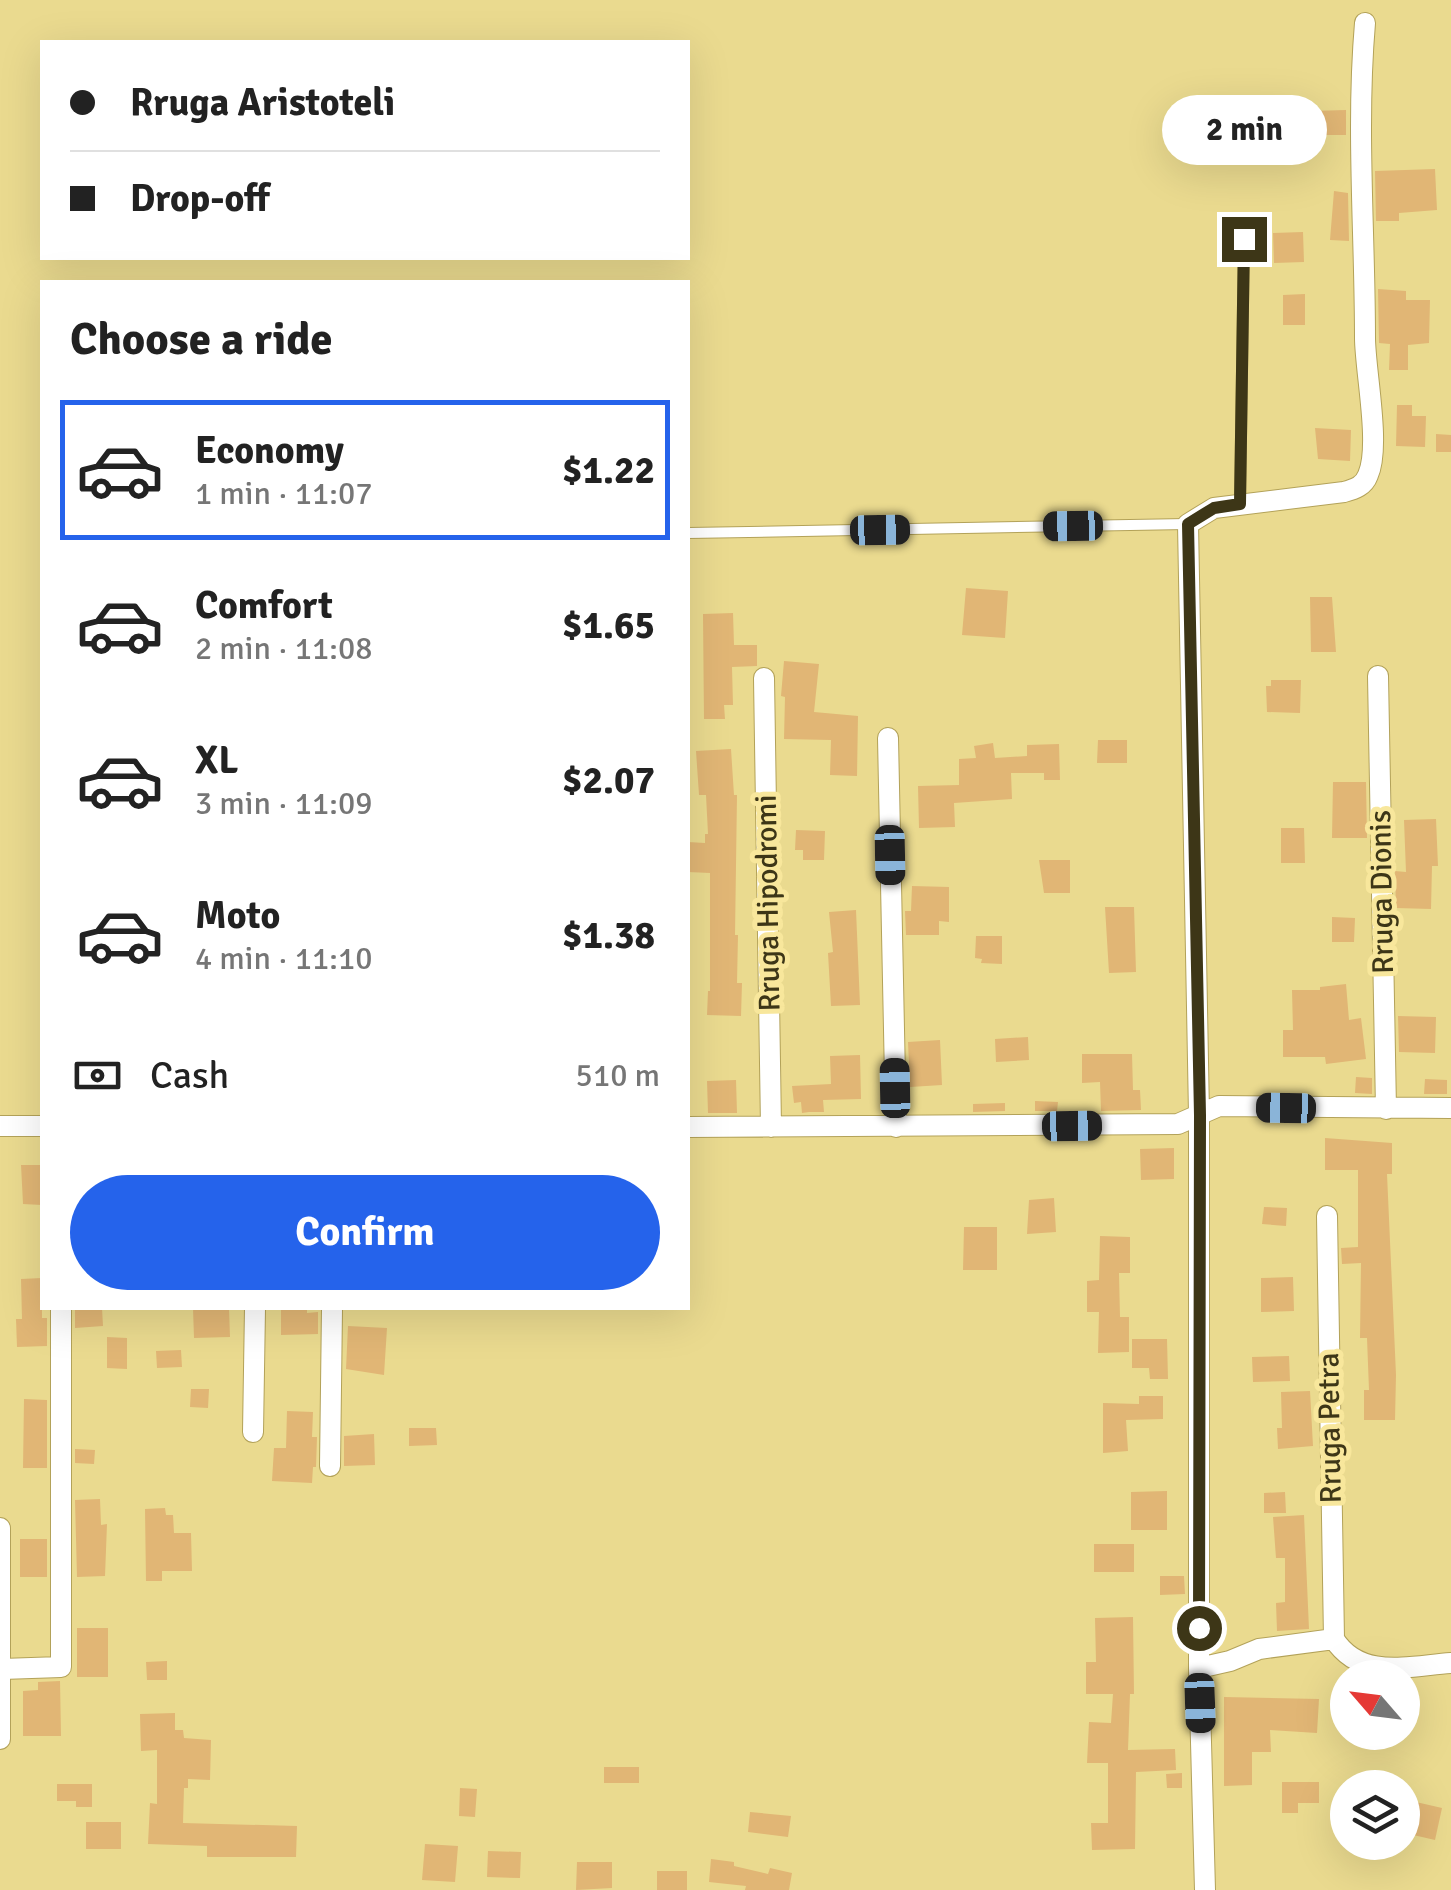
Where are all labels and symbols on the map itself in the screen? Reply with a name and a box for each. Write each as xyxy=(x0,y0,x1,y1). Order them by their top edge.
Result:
callout: 2 min xyxy=(1162,94,1326,164)
route end xyxy=(1222,217,1267,262)
car xyxy=(1043,510,1103,542)
car xyxy=(850,514,910,546)
street label: Rruga Hipodromi xyxy=(748,794,788,1012)
street label: Rruga Dionis xyxy=(1362,810,1402,974)
car xyxy=(874,825,906,885)
car xyxy=(879,1058,911,1118)
car xyxy=(1256,1092,1316,1124)
car xyxy=(1042,1110,1102,1142)
street label: Rruga Petra xyxy=(1310,1352,1350,1504)
route start xyxy=(1177,1606,1222,1651)
north arrow xyxy=(1330,1660,1420,1750)
car xyxy=(1184,1672,1216,1734)

